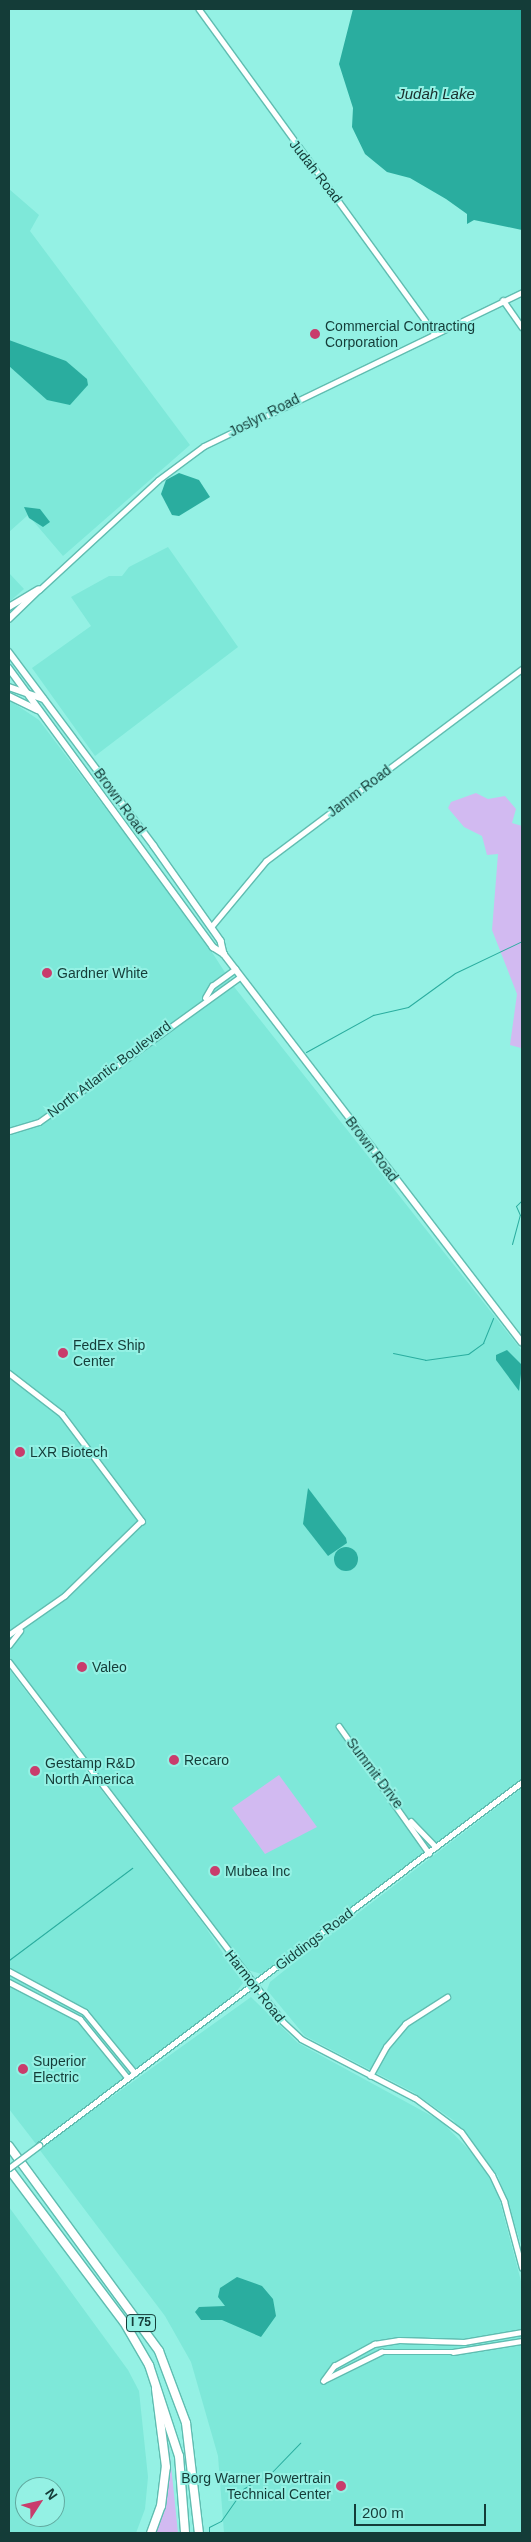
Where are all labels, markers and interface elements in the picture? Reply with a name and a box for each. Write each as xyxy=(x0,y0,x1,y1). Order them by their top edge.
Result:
water label: Judah Lake xyxy=(397,85,475,103)
street label: Judah Road xyxy=(286,136,346,206)
place label: Commercial Contracting Corporation xyxy=(325,318,475,351)
marker: Commercial Contracting Corporation xyxy=(309,328,321,340)
street label: Joslyn Road xyxy=(226,390,302,440)
street label: Jamm Road xyxy=(324,762,394,820)
street label: Brown Road xyxy=(91,765,149,837)
place label: Gardner White xyxy=(57,965,148,981)
marker: Gardner White xyxy=(41,967,53,979)
street label: North Atlantic Boulevard xyxy=(44,1017,174,1121)
street label: Brown Road xyxy=(342,1113,402,1185)
place label: FedEx Ship Center xyxy=(73,1337,145,1370)
marker: FedEx Ship Center xyxy=(57,1347,69,1359)
place label: LXR Biotech xyxy=(30,1444,108,1460)
marker: LXR Biotech xyxy=(14,1446,26,1458)
place label: Valeo xyxy=(92,1659,127,1675)
marker: Valeo xyxy=(76,1661,88,1673)
street label: Summit Drive xyxy=(343,1734,407,1812)
place label: Recaro xyxy=(184,1752,229,1768)
marker: Recaro xyxy=(168,1754,180,1766)
place label: Gestamp R&D North America xyxy=(45,1755,135,1788)
marker: Gestamp R&D North America xyxy=(29,1765,41,1777)
place label: Mubea Inc xyxy=(225,1863,290,1879)
marker: Mubea Inc xyxy=(209,1865,221,1877)
street label: Giddings Road xyxy=(272,1904,356,1974)
street label: Harmon Road xyxy=(222,1946,288,2026)
place label: Superior Electric xyxy=(33,2053,86,2086)
marker: Superior Electric xyxy=(17,2063,29,2075)
road number: I 75 xyxy=(125,2314,157,2332)
place label: Borg Warner Powertrain Technical Center xyxy=(181,2470,331,2502)
north arrow xyxy=(15,2477,65,2527)
marker: Borg Warner Powertrain Technical Center xyxy=(335,2480,347,2492)
text: N xyxy=(42,2485,61,2503)
scale bar xyxy=(356,2494,488,2526)
text: 200 m xyxy=(362,2504,404,2521)

